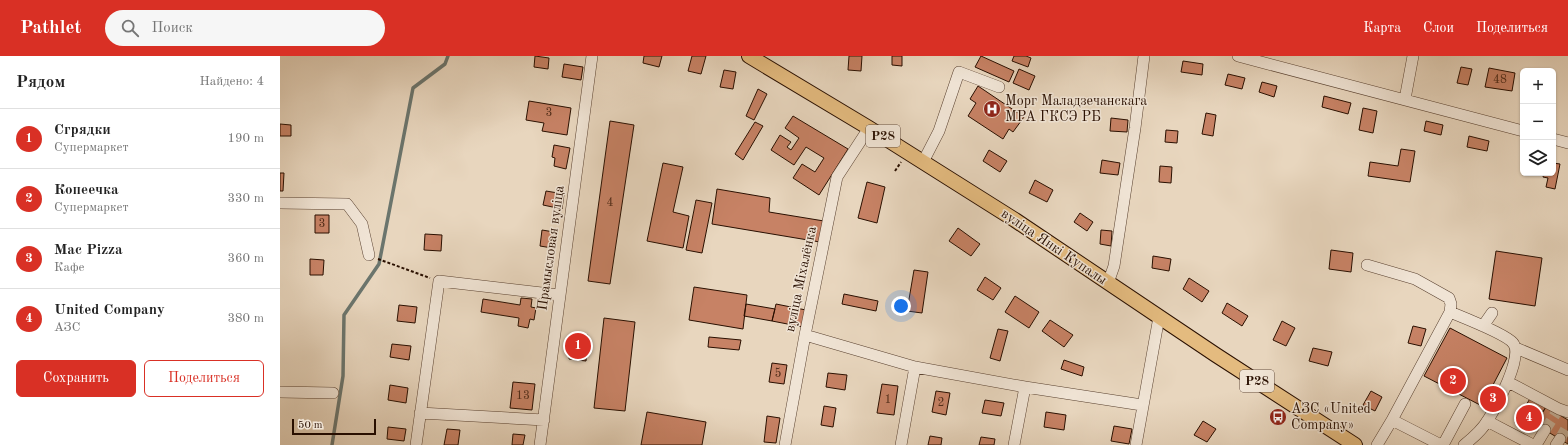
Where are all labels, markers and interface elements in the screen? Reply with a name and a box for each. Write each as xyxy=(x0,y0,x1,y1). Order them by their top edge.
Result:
search box xyxy=(105,10,385,46)
icon: search xyxy=(119,17,141,39)
text: Pathlet xyxy=(20,19,81,38)
text: Поиск xyxy=(151,21,193,36)
text: Карта xyxy=(1363,21,1401,35)
text: Слои xyxy=(1423,21,1454,35)
text: Поделиться xyxy=(1476,21,1548,35)
map controls xyxy=(1520,68,1556,176)
button: + xyxy=(1520,68,1556,104)
text: Рядом xyxy=(16,74,65,91)
house number: 48 xyxy=(1493,74,1507,86)
text: Найдено: 4 xyxy=(200,75,264,88)
place label: Морг Маладзечанскага МРА ГКСЭ РБ xyxy=(1005,94,1147,124)
hospital icon: Морг Маладзечанскага МРА ГКСЭ РБ xyxy=(982,99,1002,119)
button: − xyxy=(1520,104,1556,140)
house number: 3 xyxy=(546,107,552,119)
text: Сгрядки xyxy=(54,123,111,138)
road number: Р28 xyxy=(866,125,900,147)
text: 1 xyxy=(25,132,33,145)
text: 190 m xyxy=(227,132,264,145)
button: layers xyxy=(1520,140,1556,176)
text: Супермаркет xyxy=(54,141,129,154)
text: Копеечка xyxy=(54,183,119,198)
street label: Прамысловая вуліца xyxy=(535,184,567,311)
text: 2 xyxy=(25,192,33,205)
text: 330 m xyxy=(227,192,264,205)
house number: 4 xyxy=(607,197,614,209)
text: Супермаркет xyxy=(54,201,129,214)
street label: вуліца Янкі Купалы xyxy=(999,206,1109,288)
house number: 3 xyxy=(319,218,325,230)
street label: вуліца Міхалёнка xyxy=(783,225,819,333)
text: Mac Pizza xyxy=(54,243,123,258)
text: 3 xyxy=(25,252,33,265)
text: 360 m xyxy=(227,252,264,265)
text: Кафе xyxy=(54,261,85,274)
your location xyxy=(891,296,911,316)
text: United Company xyxy=(54,303,165,318)
text: 4 xyxy=(25,312,33,325)
text: 380 m xyxy=(227,312,264,325)
text: АЗС xyxy=(54,321,80,334)
pin: 1 xyxy=(565,331,591,361)
button: Сохранить xyxy=(16,360,136,397)
button: Поделиться xyxy=(144,360,264,397)
pin: 2 xyxy=(1440,366,1466,396)
house number: 5 xyxy=(775,367,782,380)
road number: Р28 xyxy=(1240,370,1274,392)
pin: 3 xyxy=(1480,384,1506,414)
house number: 13 xyxy=(516,390,530,402)
house number: 1 xyxy=(885,394,891,406)
house number: 2 xyxy=(938,397,944,409)
place label: АЗС «United Company» xyxy=(1291,402,1371,432)
pin: 4 xyxy=(1516,403,1542,433)
bus stop icon: АЗС «United Company» xyxy=(1268,407,1288,427)
scale bar xyxy=(292,417,376,436)
text: 50 m xyxy=(298,420,323,431)

